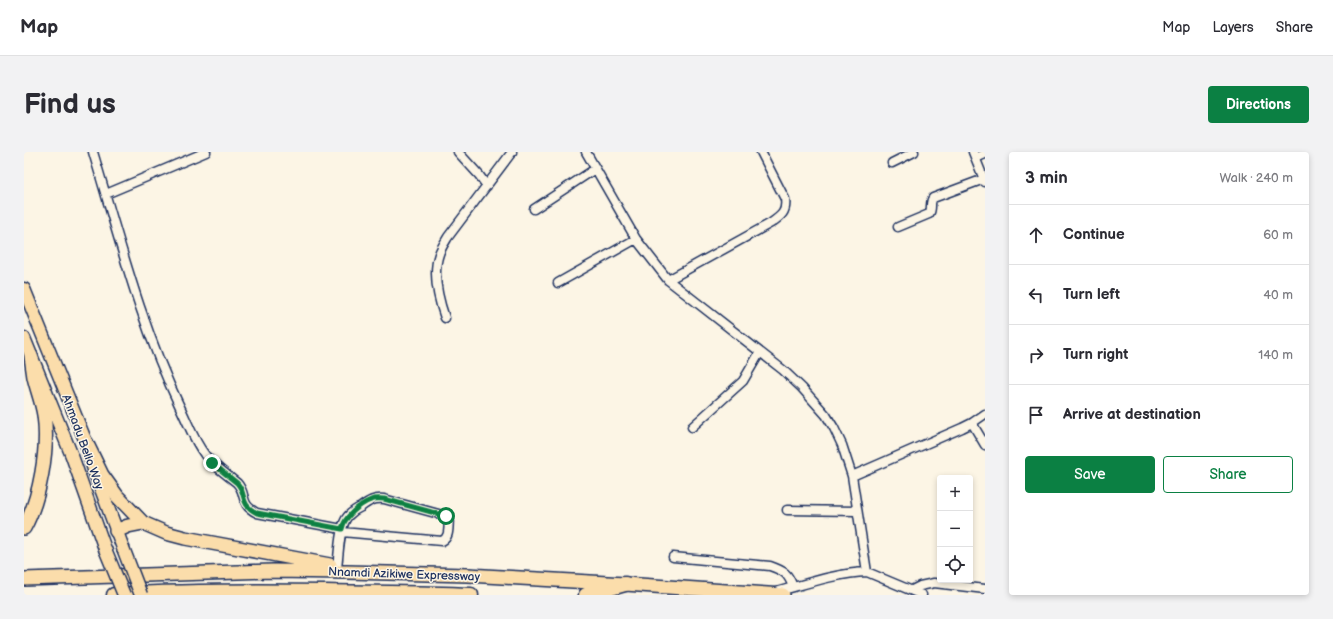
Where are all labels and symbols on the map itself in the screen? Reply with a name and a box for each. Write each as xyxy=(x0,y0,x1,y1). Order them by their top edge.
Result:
street label: Ahmadu Bello Way xyxy=(58,393,107,492)
route end xyxy=(203,454,221,472)
route start xyxy=(437,507,455,525)
street label: Nnamdi Azikiwe Expressway xyxy=(328,564,481,585)

